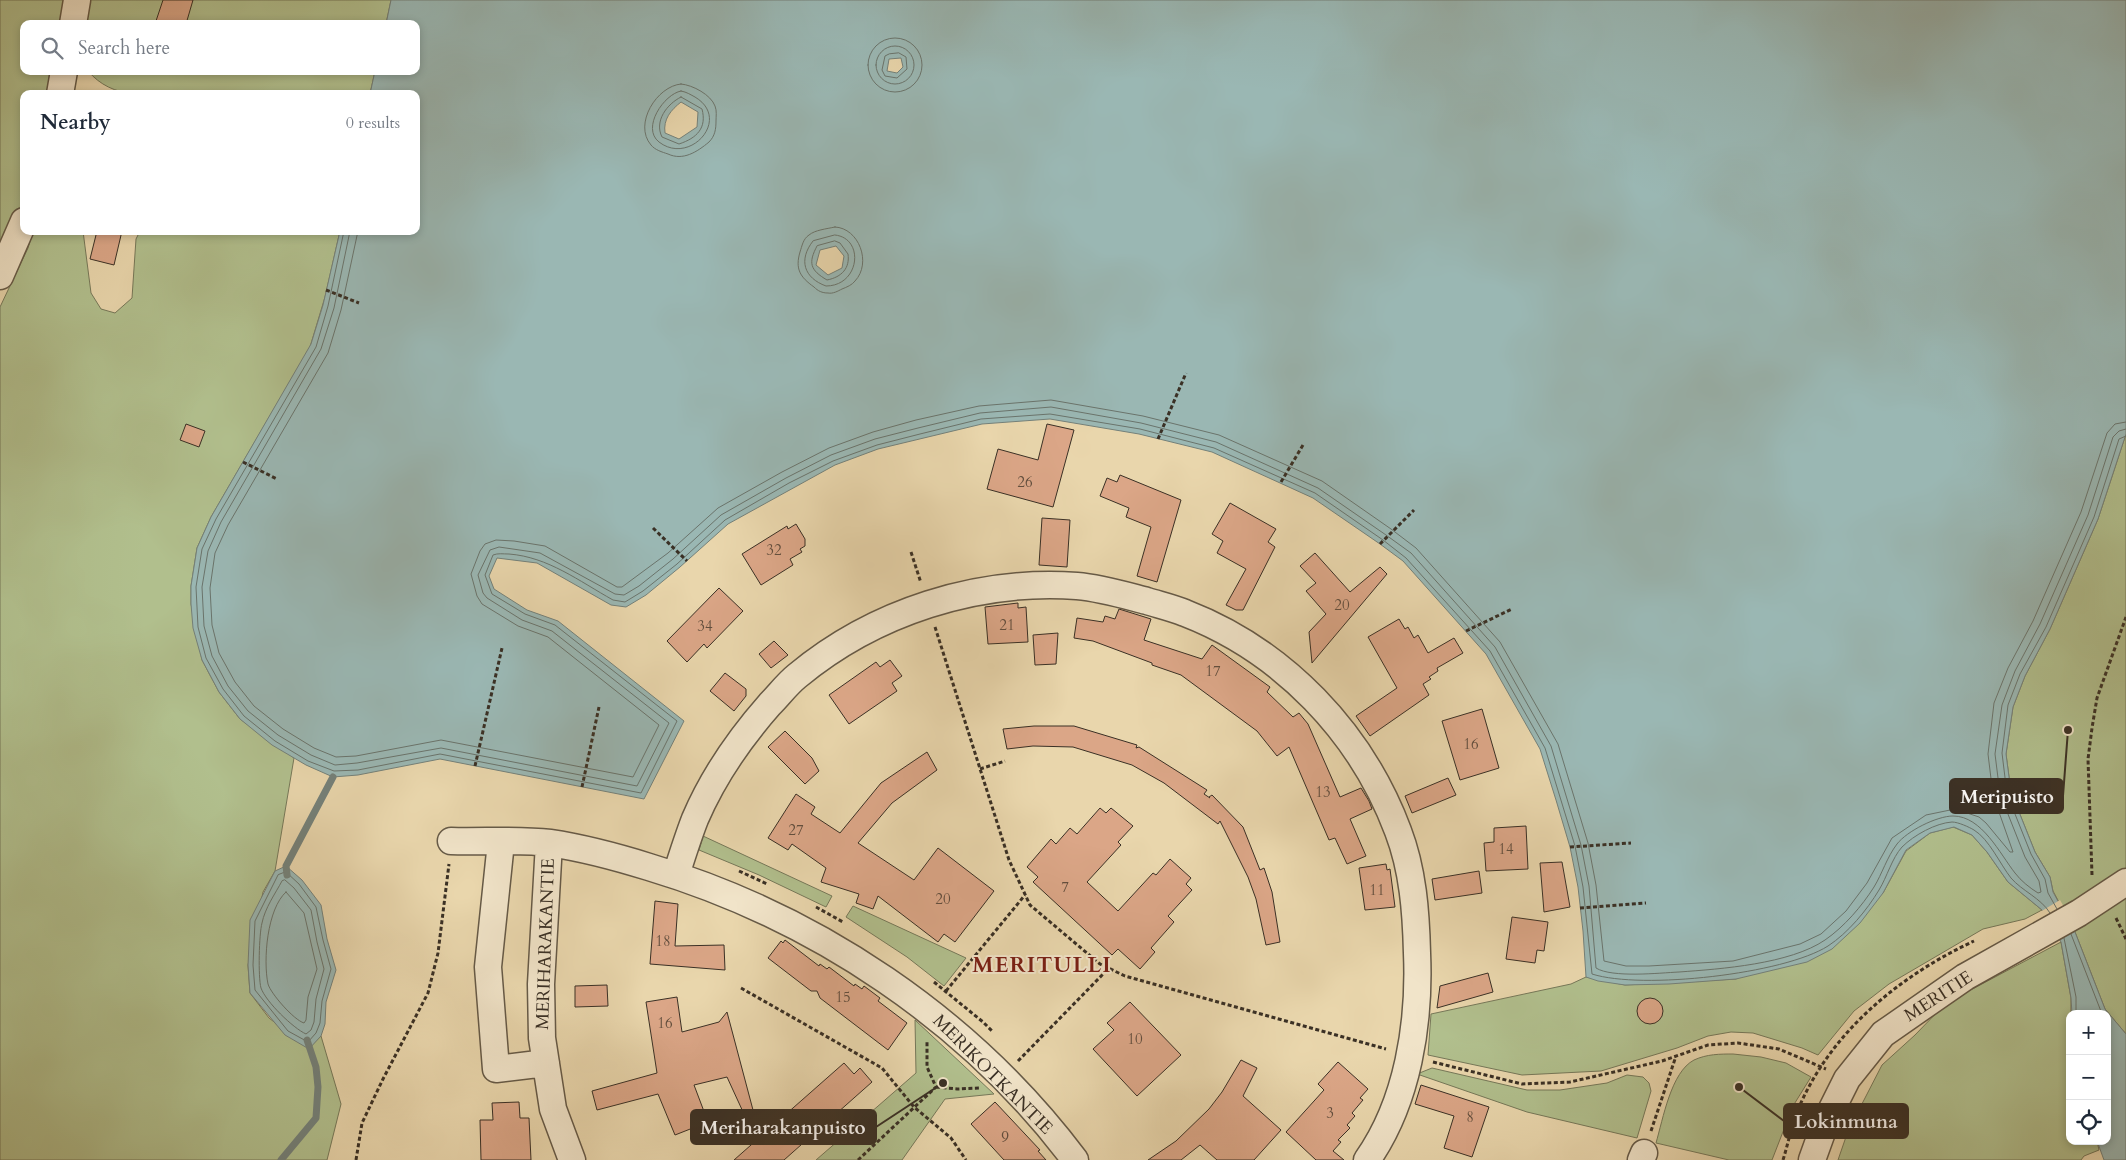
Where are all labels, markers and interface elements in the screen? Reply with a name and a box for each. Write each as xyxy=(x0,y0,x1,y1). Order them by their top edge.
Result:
search box xyxy=(20,20,420,75)
icon: search xyxy=(38,34,66,62)
text: Search here xyxy=(78,35,170,61)
text: Nearby xyxy=(40,108,111,137)
text: 0 results xyxy=(346,112,400,134)
house number: 26 xyxy=(1017,472,1033,492)
house number: 32 xyxy=(766,540,782,560)
house number: 20 xyxy=(1334,595,1350,615)
house number: 21 xyxy=(999,615,1015,635)
house number: 34 xyxy=(697,616,713,636)
house number: 17 xyxy=(1205,661,1221,681)
house number: 16 xyxy=(1463,734,1479,754)
callout: Meripuisto xyxy=(1950,779,2063,813)
house number: 13 xyxy=(1315,782,1331,802)
text: Meripuisto xyxy=(1960,784,2054,810)
house number: 27 xyxy=(788,820,804,840)
house number: 14 xyxy=(1498,839,1514,859)
street label: MERIHARAKANTIE xyxy=(530,858,561,1030)
house number: 7 xyxy=(1061,877,1069,897)
house number: 11 xyxy=(1369,880,1385,900)
house number: 20 xyxy=(935,889,951,909)
house number: 18 xyxy=(655,931,671,951)
district label: MERITULLI xyxy=(972,950,1112,980)
street label: MERITIE xyxy=(1899,965,1977,1028)
house number: 15 xyxy=(835,987,851,1007)
street label: MERIKOTKANTIE xyxy=(927,1009,1058,1140)
map controls xyxy=(2066,1010,2111,1145)
button: + xyxy=(2066,1010,2111,1055)
house number: 16 xyxy=(657,1013,673,1033)
house number: 10 xyxy=(1127,1029,1143,1049)
button: − xyxy=(2066,1055,2111,1100)
button: locate xyxy=(2066,1100,2111,1145)
house number: 3 xyxy=(1326,1103,1334,1123)
callout: Lokinmuna xyxy=(1784,1104,1908,1138)
house number: 8 xyxy=(1466,1107,1474,1127)
text: Lokinmuna xyxy=(1794,1109,1898,1135)
callout: Meriharakanpuisto xyxy=(691,1110,876,1144)
text: Meriharakanpuisto xyxy=(700,1115,866,1141)
house number: 9 xyxy=(1001,1127,1009,1147)

